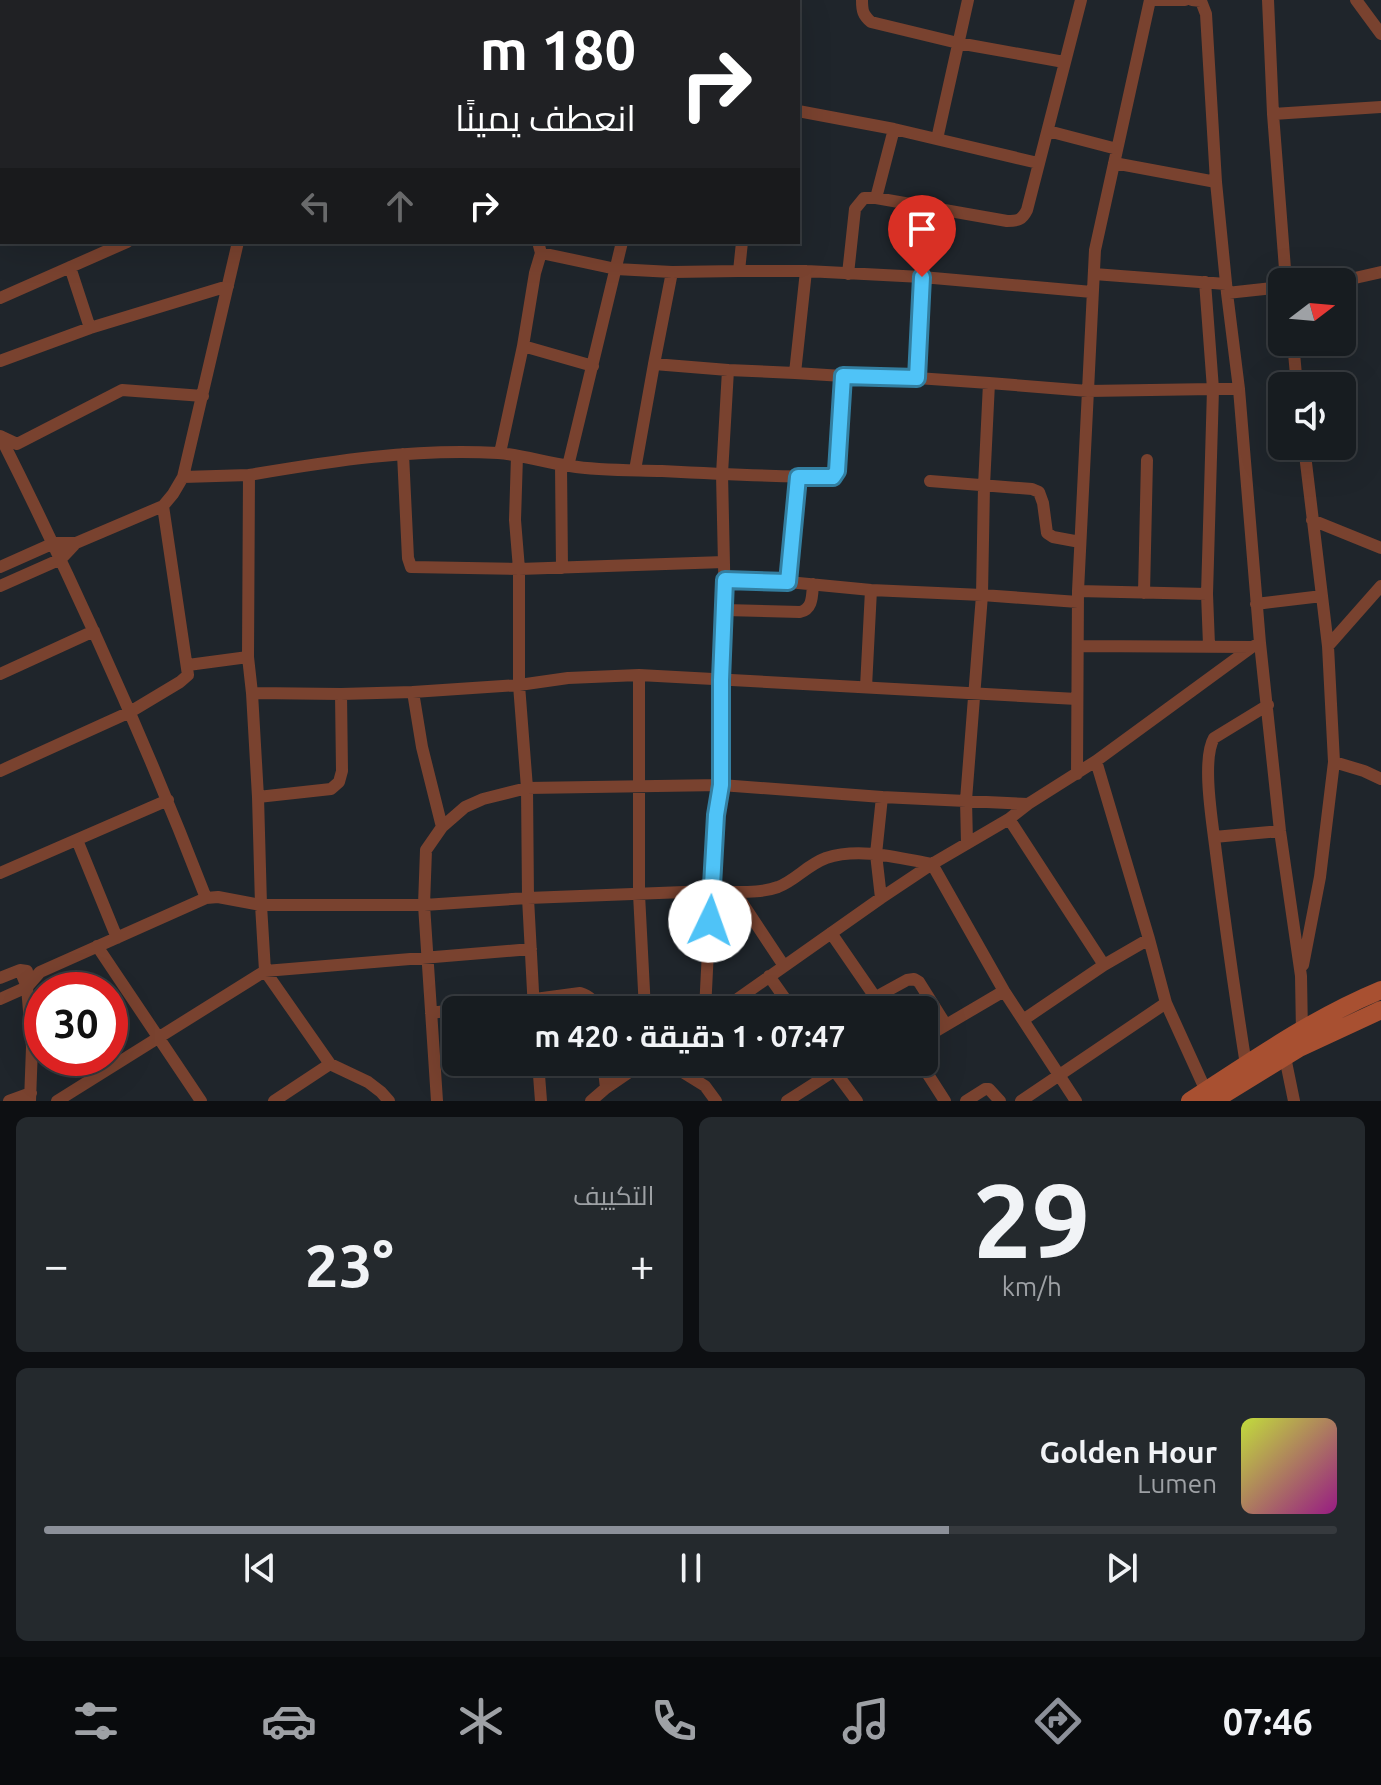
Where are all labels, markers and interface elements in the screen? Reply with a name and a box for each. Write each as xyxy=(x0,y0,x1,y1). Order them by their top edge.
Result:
text: 180 m xyxy=(480,18,636,81)
icon: right xyxy=(664,32,768,136)
text: انعطف يمينًا xyxy=(455,97,636,138)
icon: left xyxy=(294,184,338,228)
icon: ahead xyxy=(378,184,422,228)
icon: right xyxy=(462,184,506,228)
pin xyxy=(888,195,956,277)
icon: arrive xyxy=(900,207,944,251)
north arrow xyxy=(1268,268,1356,356)
map controls xyxy=(1268,268,1356,460)
button: sound xyxy=(1268,372,1356,460)
position arrow xyxy=(668,879,752,963)
speed limit sign: 30 xyxy=(24,972,128,1076)
text: 07:47 · 1 دقيقة · 420 m xyxy=(535,1019,845,1053)
text: 29 xyxy=(973,1161,1090,1278)
text: التكييف xyxy=(573,1181,655,1210)
text: 23° xyxy=(305,1231,394,1298)
text: − xyxy=(44,1240,69,1289)
text: + xyxy=(630,1240,655,1289)
text: km/h xyxy=(1002,1272,1062,1301)
text: Golden Hour xyxy=(1039,1435,1217,1469)
text: Lumen xyxy=(1137,1469,1217,1498)
icon: previous xyxy=(238,1546,282,1590)
icon: pause xyxy=(669,1546,713,1590)
icon: next xyxy=(1100,1546,1144,1590)
icon: filters xyxy=(68,1693,124,1749)
icon: car xyxy=(261,1693,317,1749)
icon: climate xyxy=(453,1693,509,1749)
icon: phone xyxy=(646,1693,702,1749)
icon: music xyxy=(838,1693,894,1749)
icon: directions xyxy=(1030,1693,1086,1749)
text: 07:46 xyxy=(1223,1701,1313,1742)

